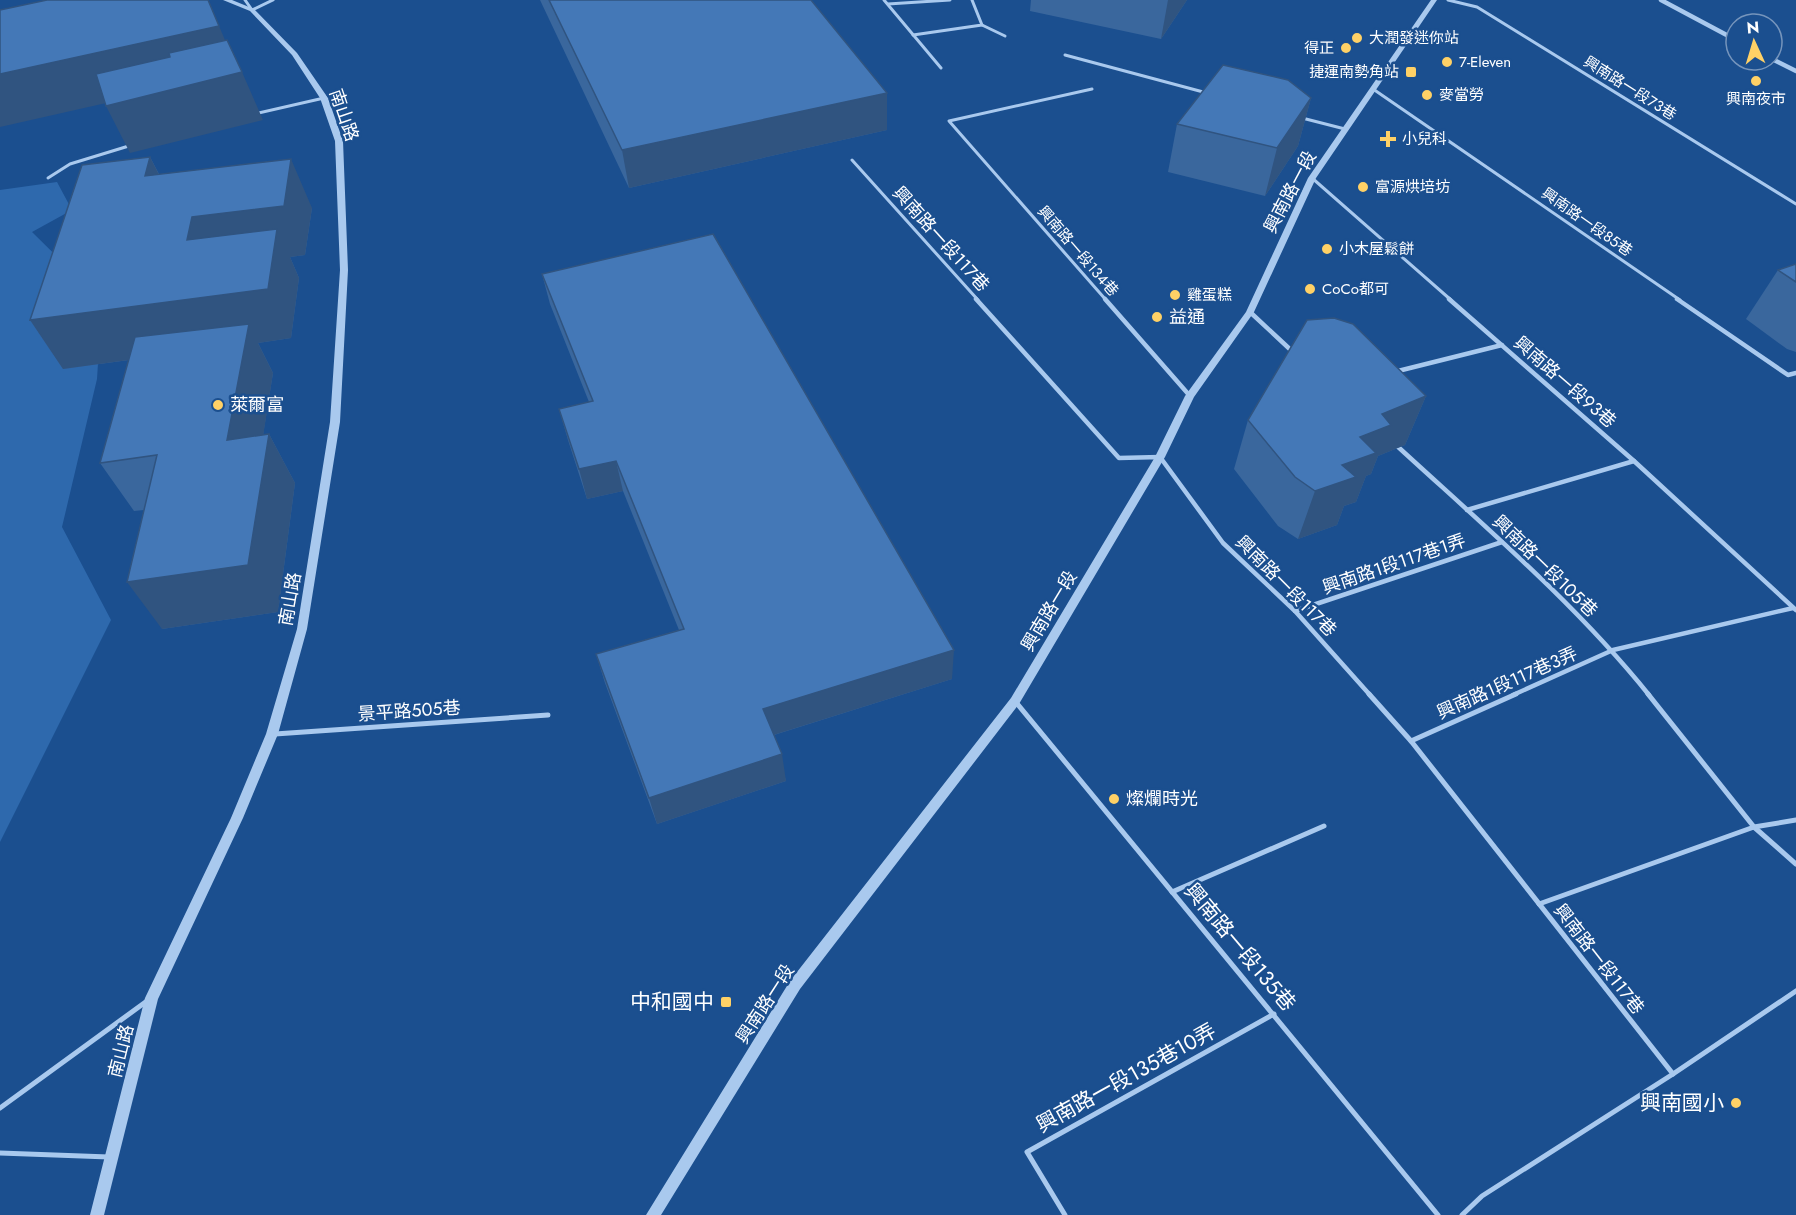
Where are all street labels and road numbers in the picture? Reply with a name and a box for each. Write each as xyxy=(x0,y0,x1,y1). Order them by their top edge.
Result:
street label: 興南路一段73巷 xyxy=(1579,51,1681,125)
street label: 南山路 xyxy=(323,85,365,145)
street label: 興南路一段 xyxy=(1257,146,1323,238)
street label: 興南路一段117巷 xyxy=(887,181,995,297)
street label: 興南路一段85巷 xyxy=(1537,182,1637,262)
street label: 興南路一段134巷 xyxy=(1032,201,1124,301)
street label: 興南路一段93巷 xyxy=(1508,330,1622,434)
street label: 興南路一段105巷 xyxy=(1487,509,1603,623)
street label: 興南路1段117巷1弄 xyxy=(1319,527,1469,601)
street label: 興南路一段117巷 xyxy=(1230,530,1342,642)
street label: 興南路一段 xyxy=(1015,566,1083,656)
street label: 南山路 xyxy=(273,570,307,628)
street label: 興南路1段117巷3弄 xyxy=(1432,640,1582,726)
street label: 景平路505巷 xyxy=(357,694,461,728)
street label: 興南路一段135巷 xyxy=(1177,877,1303,1017)
street label: 興南路一段117巷 xyxy=(1548,898,1650,1020)
street label: 興南路一段 xyxy=(730,959,800,1049)
street label: 興南路一段135巷10弄 xyxy=(1030,1016,1222,1140)
street label: 南山路 xyxy=(102,1022,140,1080)

